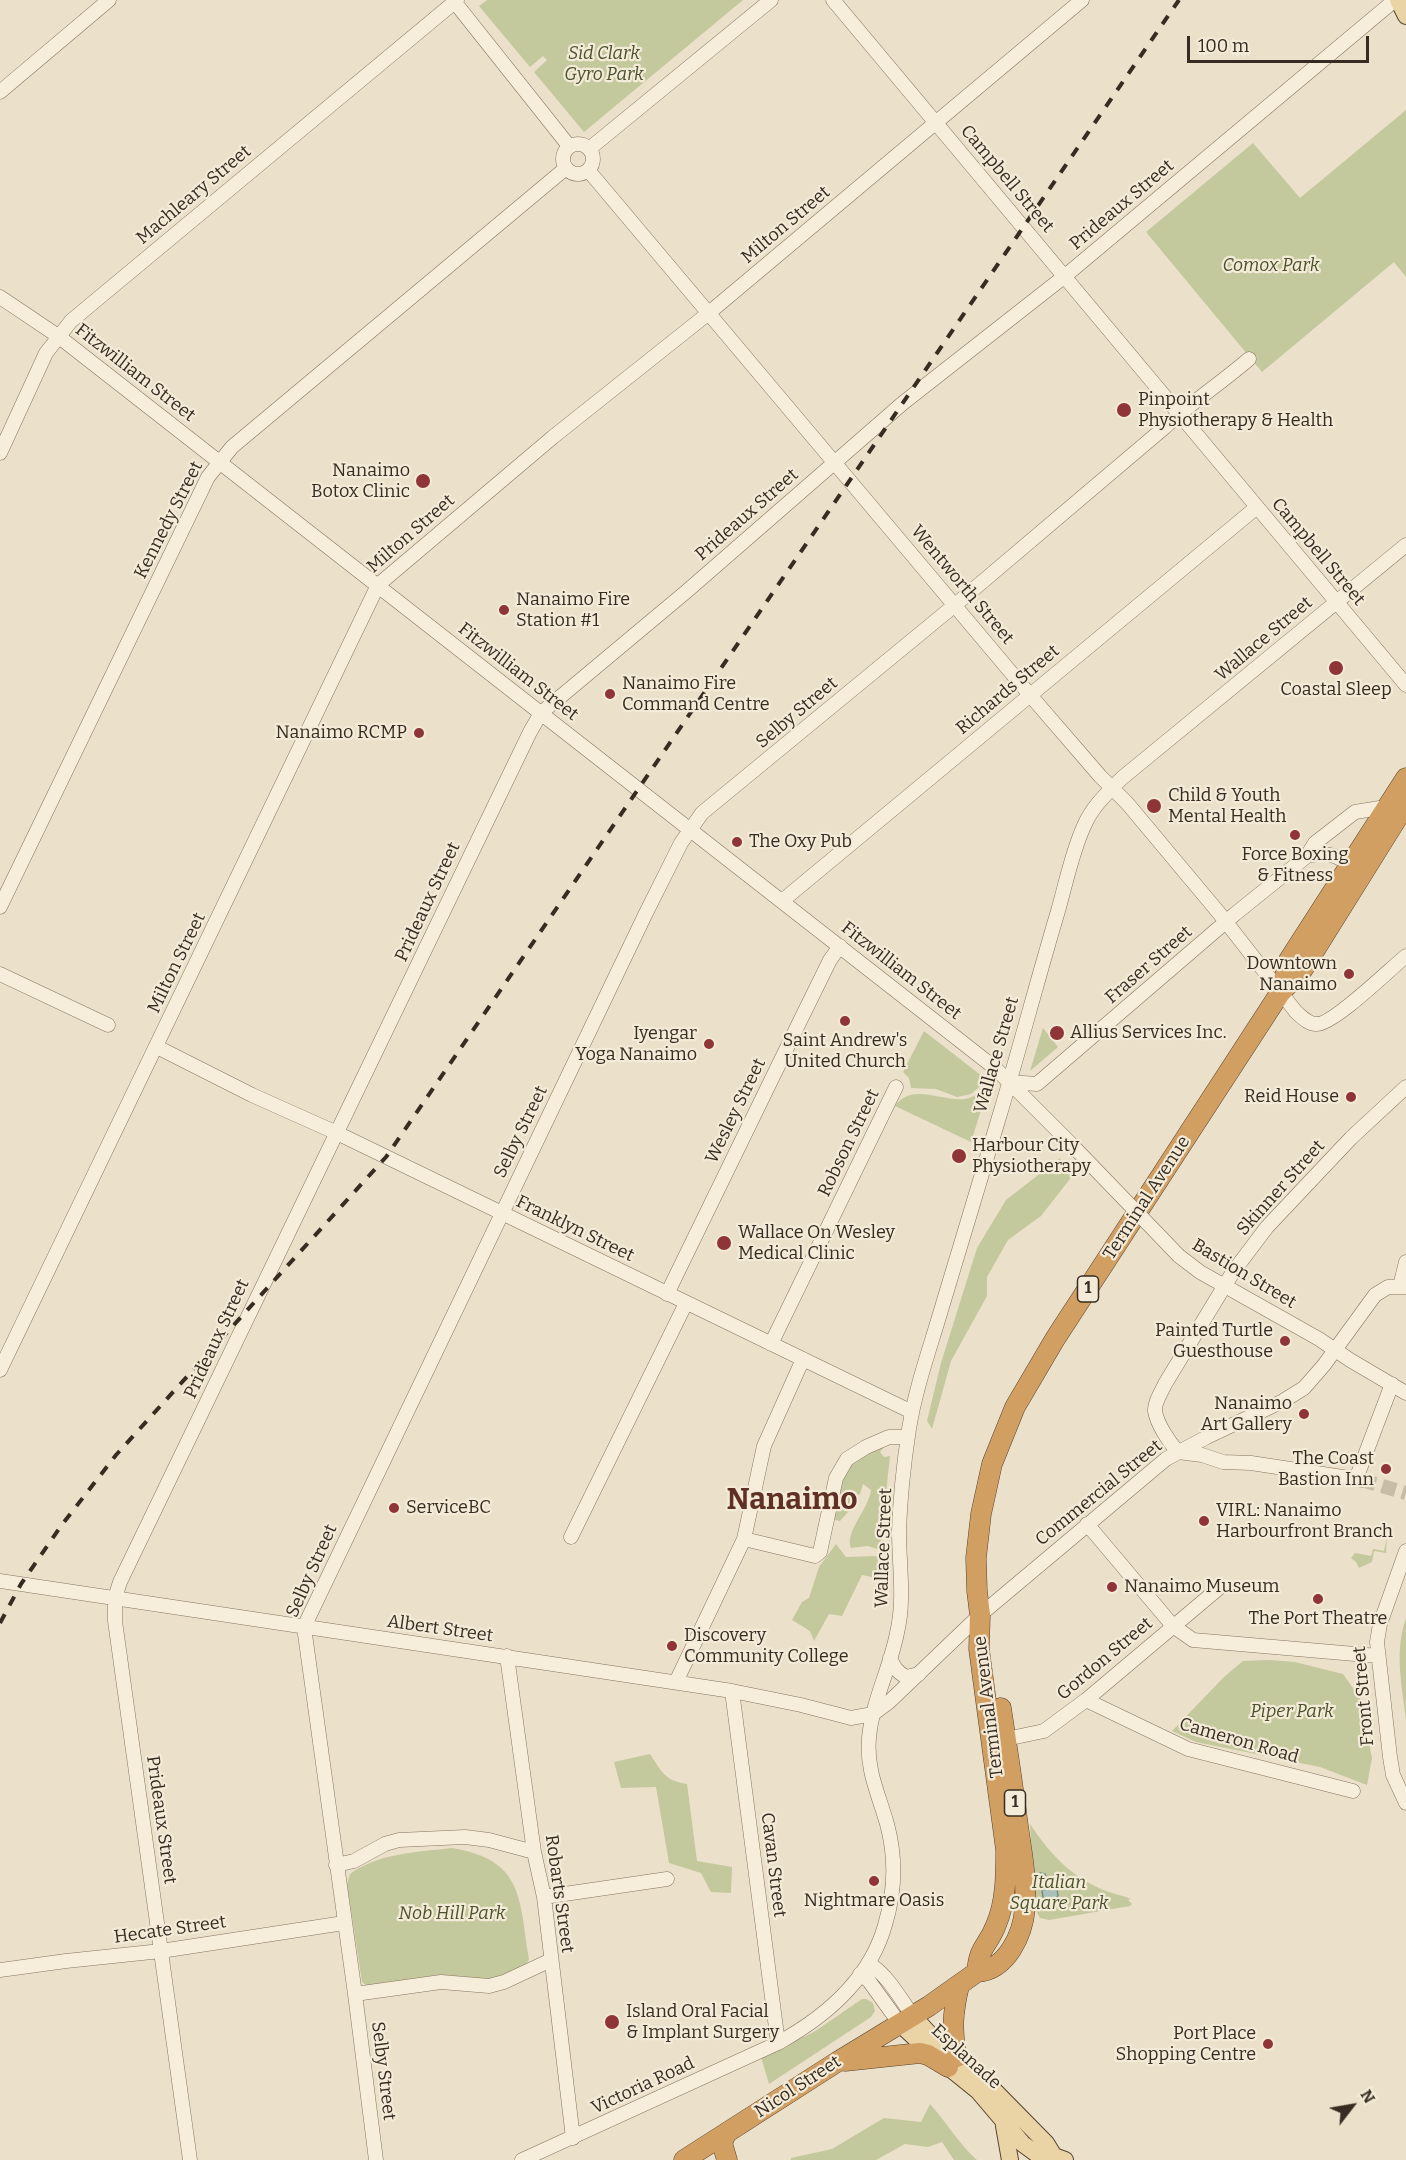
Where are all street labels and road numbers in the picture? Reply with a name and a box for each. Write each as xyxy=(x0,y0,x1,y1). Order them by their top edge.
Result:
street label: Campbell Street xyxy=(956,121,1058,237)
street label: Machleary Street xyxy=(132,141,256,249)
street label: Prideaux Street xyxy=(1065,155,1179,255)
street label: Milton Street xyxy=(737,182,835,268)
street label: Fitzwilliam Street xyxy=(71,319,199,427)
street label: Kennedy Street xyxy=(130,458,208,582)
street label: Prideaux Street xyxy=(691,464,803,566)
street label: Milton Street xyxy=(363,490,459,578)
street label: Campbell Street xyxy=(1267,494,1369,610)
street label: Wentworth Street xyxy=(906,521,1018,649)
street label: Wallace Street xyxy=(1211,592,1317,686)
street label: Fitzwilliam Street xyxy=(454,618,582,726)
street label: Richards Street xyxy=(952,641,1064,739)
street label: Selby Street xyxy=(752,673,842,753)
street label: Prideaux Street xyxy=(391,839,465,965)
street label: Milton Street xyxy=(143,909,211,1017)
street label: Fitzwilliam Street xyxy=(837,917,965,1025)
street label: Fraser Street xyxy=(1101,921,1197,1009)
street label: Wallace Street xyxy=(970,994,1024,1116)
street label: Wesley Street xyxy=(701,1055,771,1167)
street label: Selby Street xyxy=(489,1083,553,1181)
street label: Robson Street xyxy=(814,1086,884,1200)
street label: Terminal Avenue xyxy=(1099,1132,1195,1264)
street label: Skinner Street xyxy=(1232,1136,1330,1240)
street label: Franklyn Street xyxy=(513,1191,637,1267)
street label: Bastion Street xyxy=(1188,1234,1300,1314)
street label: Prideaux Street xyxy=(180,1276,254,1402)
road number: 1 xyxy=(1078,1276,1098,1302)
street label: Commercial Street xyxy=(1031,1435,1167,1551)
street label: Wallace Street xyxy=(871,1488,897,1608)
street label: Selby Street xyxy=(282,1521,342,1621)
street label: Albert Street xyxy=(386,1611,494,1647)
street label: Gordon Street xyxy=(1053,1613,1157,1705)
street label: Terminal Avenue xyxy=(970,1635,1008,1779)
street label: Front Street xyxy=(1349,1645,1379,1747)
street label: Cameron Road xyxy=(1177,1714,1301,1768)
street label: Prideaux Street xyxy=(141,1754,181,1886)
road number: 1 xyxy=(1004,1790,1026,1816)
street label: Cavan Street xyxy=(756,1811,790,1919)
street label: Robarts Street xyxy=(540,1833,578,1955)
street label: Hecate Street xyxy=(112,1911,228,1949)
street label: Selby Street xyxy=(366,2020,400,2122)
street label: Esplanade xyxy=(927,2020,1005,2094)
street label: Nicol Street xyxy=(751,2051,845,2123)
street label: Victoria Road xyxy=(588,2053,698,2119)

